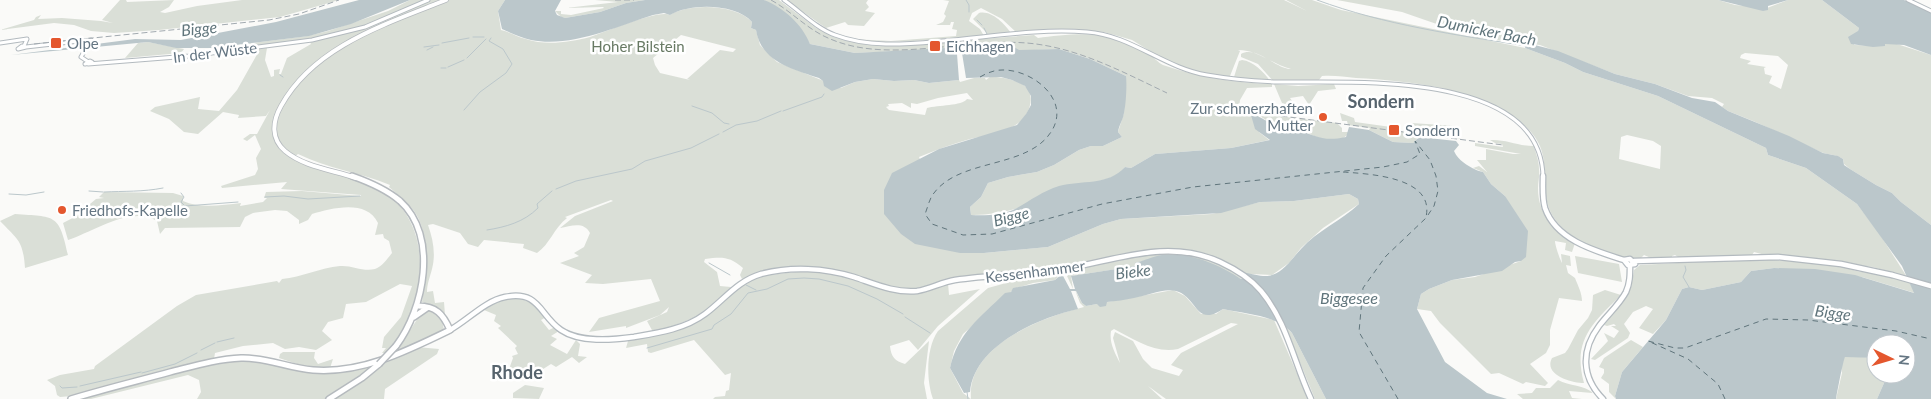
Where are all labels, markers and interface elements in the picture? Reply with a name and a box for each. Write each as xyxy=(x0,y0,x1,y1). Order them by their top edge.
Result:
water label: Dumicker Bach xyxy=(1436,11,1538,49)
water label: Bigge xyxy=(180,17,218,39)
place label: Olpe xyxy=(67,34,99,52)
marker: Olpe xyxy=(49,36,63,50)
park label: Hoher Bilstein xyxy=(591,37,685,55)
place label: Eichhagen xyxy=(946,37,1014,55)
street label: In der Wüste xyxy=(172,38,258,66)
marker: Eichhagen xyxy=(928,39,942,53)
district label: Sondern xyxy=(1347,90,1415,112)
place label: Zur schmerzhaften Mutter xyxy=(1190,99,1314,134)
marker: Zur schmerzhaften Mutter xyxy=(1317,111,1329,123)
place label: Sondern xyxy=(1405,121,1460,139)
marker: Sondern xyxy=(1387,123,1401,137)
place label: Friedhofs-Kapelle xyxy=(72,201,188,219)
water label: Bigge xyxy=(991,202,1031,230)
marker: Friedhofs-Kapelle xyxy=(56,204,68,216)
street label: Kessenhammer xyxy=(984,256,1086,286)
water label: Bieke xyxy=(1114,259,1152,283)
water label: Biggesee xyxy=(1320,288,1378,307)
water label: Bigge xyxy=(1814,300,1852,324)
north arrow xyxy=(1866,334,1916,384)
text: N xyxy=(1896,354,1913,366)
district label: Rhode xyxy=(491,361,543,383)

